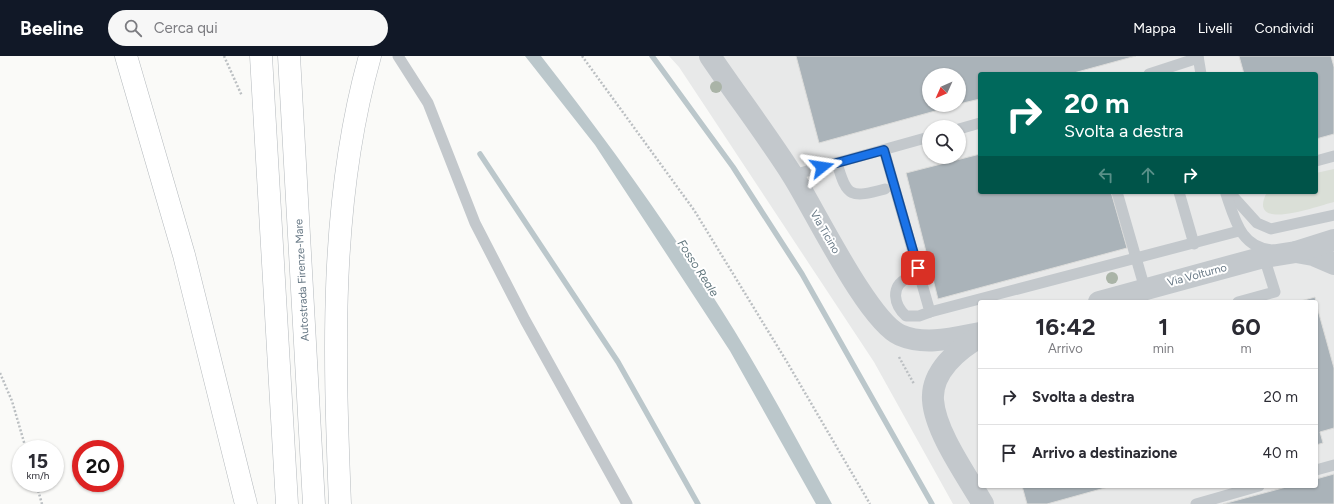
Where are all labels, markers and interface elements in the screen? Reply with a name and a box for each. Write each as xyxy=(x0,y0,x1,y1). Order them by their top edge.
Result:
search box xyxy=(108,10,388,46)
text: Beeline xyxy=(20,17,84,40)
icon: search xyxy=(122,17,144,39)
text: Cerca qui xyxy=(154,19,218,37)
text: Mappa xyxy=(1133,20,1176,37)
text: Livelli xyxy=(1198,20,1233,37)
text: Condividi xyxy=(1255,20,1314,37)
north arrow xyxy=(922,68,966,112)
map controls xyxy=(922,68,966,164)
text: 20 m xyxy=(1064,86,1129,120)
icon: right xyxy=(998,88,1050,140)
button: search xyxy=(922,120,966,164)
text: Svolta a destra xyxy=(1064,120,1183,142)
position arrow xyxy=(801,146,843,188)
icon: left xyxy=(1095,164,1117,186)
icon: ahead xyxy=(1137,164,1159,186)
icon: right xyxy=(1179,164,1201,186)
street label: Via Ticino xyxy=(807,208,843,256)
street label: Autostrada Firenze-Mare xyxy=(292,218,312,342)
water label: Fosso Reale xyxy=(674,237,722,299)
pin xyxy=(901,251,935,285)
icon: arrive xyxy=(907,257,929,279)
street label: Via Volturno xyxy=(1166,261,1228,289)
text: 16:42 xyxy=(1035,312,1096,341)
text: 1 xyxy=(1158,312,1168,341)
text: 60 xyxy=(1231,312,1261,341)
text: Arrivo xyxy=(1048,341,1083,356)
text: min xyxy=(1153,341,1174,356)
text: m xyxy=(1240,341,1252,356)
icon: right xyxy=(998,386,1020,408)
text: Svolta a destra xyxy=(1032,388,1135,406)
text: 20 m xyxy=(1264,388,1298,406)
speed limit sign: 20 xyxy=(72,440,124,492)
icon: arrive xyxy=(998,442,1020,464)
text: Arrivo a destinazione xyxy=(1032,444,1177,462)
text: 40 m xyxy=(1263,444,1298,462)
text: 15 xyxy=(28,449,48,473)
text: km/h xyxy=(27,469,49,482)

